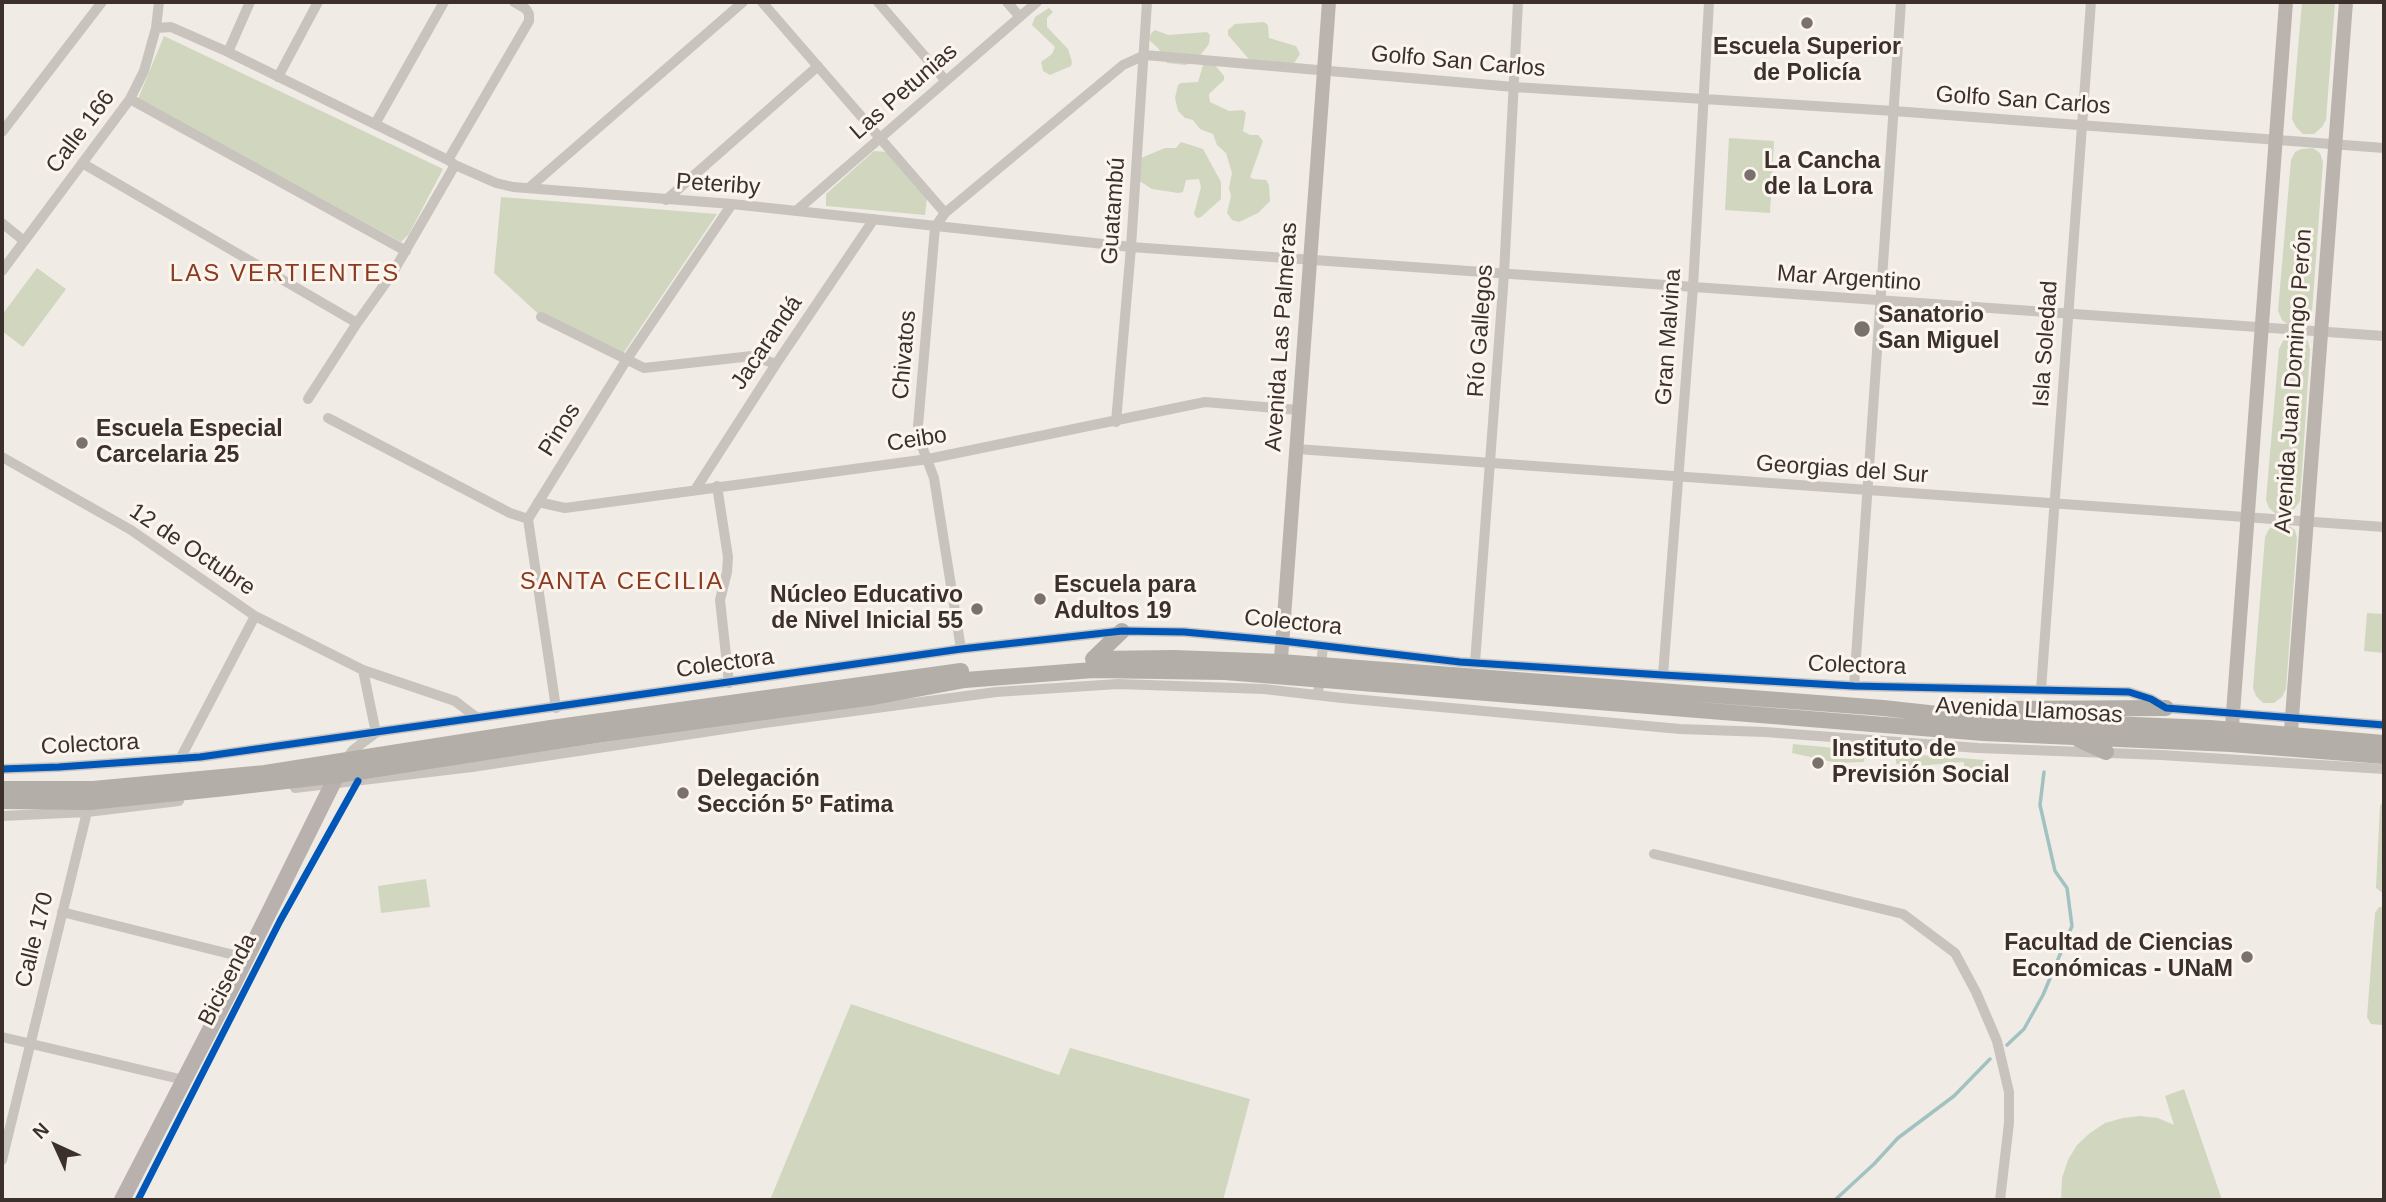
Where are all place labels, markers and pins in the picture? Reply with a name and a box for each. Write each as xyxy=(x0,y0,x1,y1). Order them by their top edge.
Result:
marker: Escuela Superior de Policía xyxy=(1799,15,1815,31)
place label: Escuela Superior de Policía xyxy=(1713,34,1901,88)
place label: La Cancha de la Lora xyxy=(1764,148,1880,202)
marker: La Cancha de la Lora xyxy=(1742,167,1758,183)
place label: Sanatorio San Miguel xyxy=(1878,302,1999,356)
marker: Sanatorio San Miguel xyxy=(1852,319,1872,339)
place label: Escuela Especial Carcelaria 25 xyxy=(96,416,283,470)
marker: Escuela Especial Carcelaria 25 xyxy=(74,435,90,451)
place label: Escuela para Adultos 19 xyxy=(1054,572,1196,626)
place label: Núcleo Educativo de Nivel Inicial 55 xyxy=(770,582,963,636)
marker: Escuela para Adultos 19 xyxy=(1032,591,1048,607)
marker: Núcleo Educativo de Nivel Inicial 55 xyxy=(969,601,985,617)
place label: Instituto de Previsión Social xyxy=(1832,736,2010,790)
marker: Instituto de Previsión Social xyxy=(1810,755,1826,771)
place label: Delegación Sección 5º Fatima xyxy=(697,766,893,820)
marker: Delegación Sección 5º Fatima xyxy=(675,785,691,801)
place label: Facultad de Ciencias Económicas - UNaM xyxy=(2004,930,2233,984)
marker: Facultad de Ciencias Económicas - UNaM xyxy=(2239,949,2255,965)

